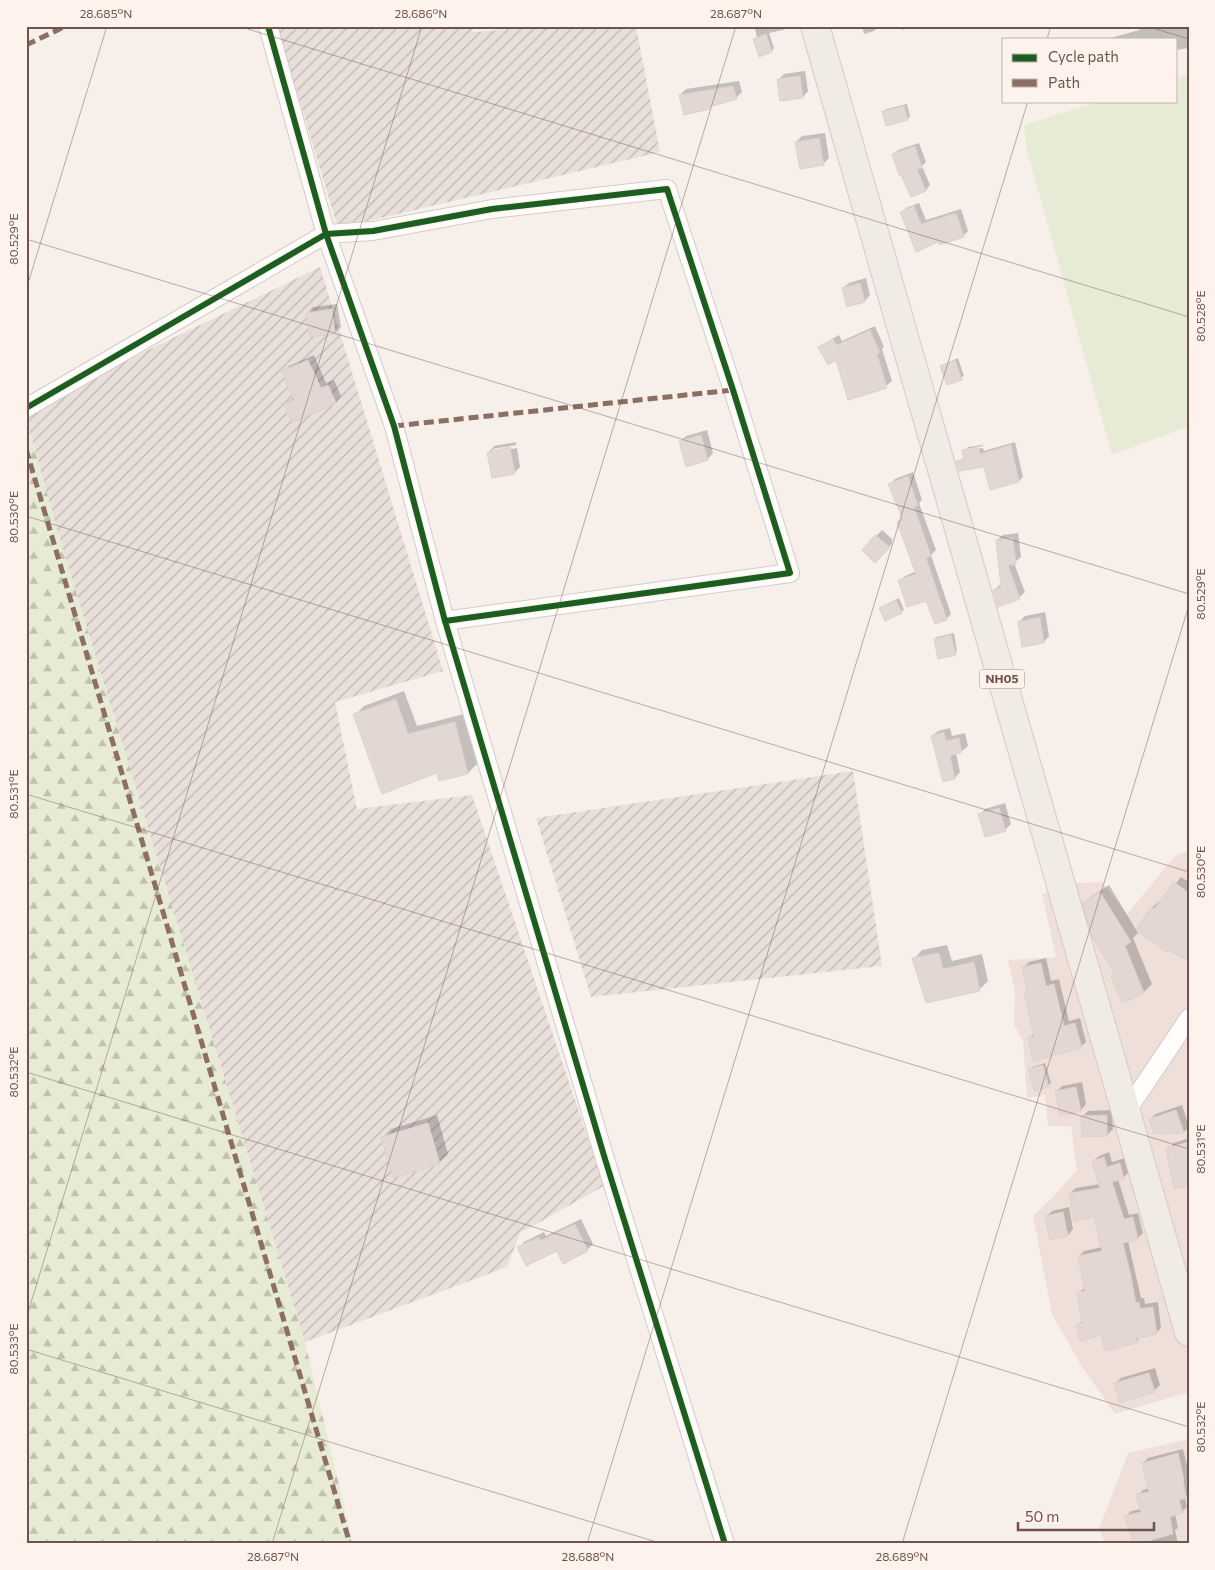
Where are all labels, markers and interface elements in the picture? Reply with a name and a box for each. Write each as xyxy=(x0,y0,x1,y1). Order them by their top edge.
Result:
text: 28.685°N xyxy=(80,6,132,20)
text: 28.686°N xyxy=(395,6,447,20)
text: 28.687°N xyxy=(710,6,762,20)
legend xyxy=(1002,38,1178,102)
text: Cycle path xyxy=(1048,47,1119,65)
text: Path xyxy=(1048,73,1080,91)
text: 80.529°E xyxy=(6,213,20,265)
text: 80.528°E xyxy=(1193,290,1207,342)
text: 80.530°E xyxy=(6,491,20,543)
text: 80.529°E xyxy=(1193,568,1207,620)
road number: NH05 xyxy=(980,670,1024,689)
text: 80.531°E xyxy=(6,769,20,819)
text: 80.530°E xyxy=(1193,846,1207,898)
text: 80.532°E xyxy=(6,1047,20,1097)
text: 80.531°E xyxy=(1193,1124,1207,1174)
text: 80.533°E xyxy=(6,1323,20,1375)
text: 80.532°E xyxy=(1193,1402,1207,1452)
scale bar xyxy=(1018,1500,1154,1532)
text: 50 m xyxy=(1025,1507,1059,1525)
text: 28.687°N xyxy=(247,1549,299,1563)
text: 28.688°N xyxy=(562,1549,614,1563)
text: 28.689°N xyxy=(876,1549,928,1563)

